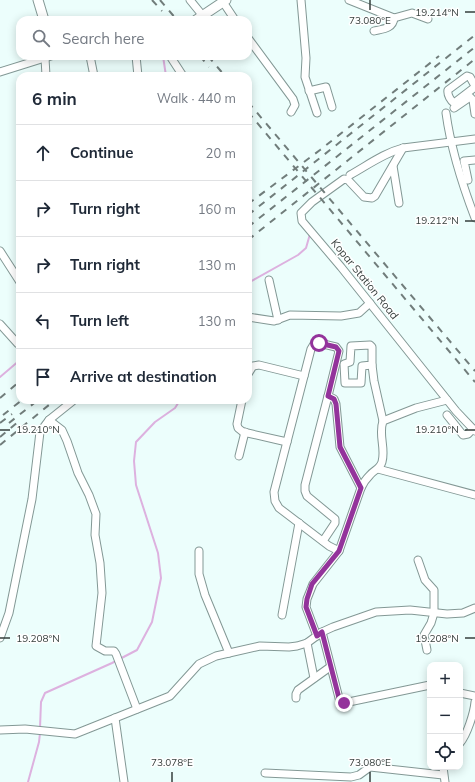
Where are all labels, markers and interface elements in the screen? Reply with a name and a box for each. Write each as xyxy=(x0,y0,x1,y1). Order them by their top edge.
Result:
text: 19.214°N xyxy=(415,6,459,19)
text: 73.080°E xyxy=(349,14,391,27)
search box xyxy=(16,16,252,60)
icon: search xyxy=(30,27,52,49)
text: Search here xyxy=(62,29,144,48)
text: 6 min xyxy=(32,88,77,109)
text: Walk · 440 m xyxy=(157,90,236,106)
icon: ahead xyxy=(32,142,54,164)
text: Continue xyxy=(70,143,133,162)
text: 20 m xyxy=(206,145,236,161)
icon: right xyxy=(32,198,54,220)
text: Turn right xyxy=(70,199,140,218)
text: 160 m xyxy=(198,201,236,217)
text: 19.212°N xyxy=(415,214,459,227)
street label: Kopar Station Road xyxy=(328,236,402,322)
icon: right xyxy=(32,254,54,276)
text: Turn right xyxy=(70,255,140,274)
text: 130 m xyxy=(198,257,236,273)
icon: left xyxy=(32,310,54,332)
text: Turn left xyxy=(70,311,129,330)
text: 130 m xyxy=(198,313,236,329)
route start xyxy=(310,334,328,352)
icon: arrive xyxy=(32,366,54,388)
text: Arrive at destination xyxy=(70,367,217,386)
text: 19.210°N xyxy=(16,423,60,436)
text: 19.210°N xyxy=(415,423,459,436)
text: 19.208°N xyxy=(16,632,60,645)
text: 19.208°N xyxy=(415,632,459,645)
map controls xyxy=(427,662,463,770)
button: + xyxy=(427,662,463,698)
route end xyxy=(335,694,353,712)
button: − xyxy=(427,698,463,734)
button: locate xyxy=(427,734,463,770)
text: 73.078°E xyxy=(151,756,193,769)
text: 73.080°E xyxy=(349,756,391,769)

